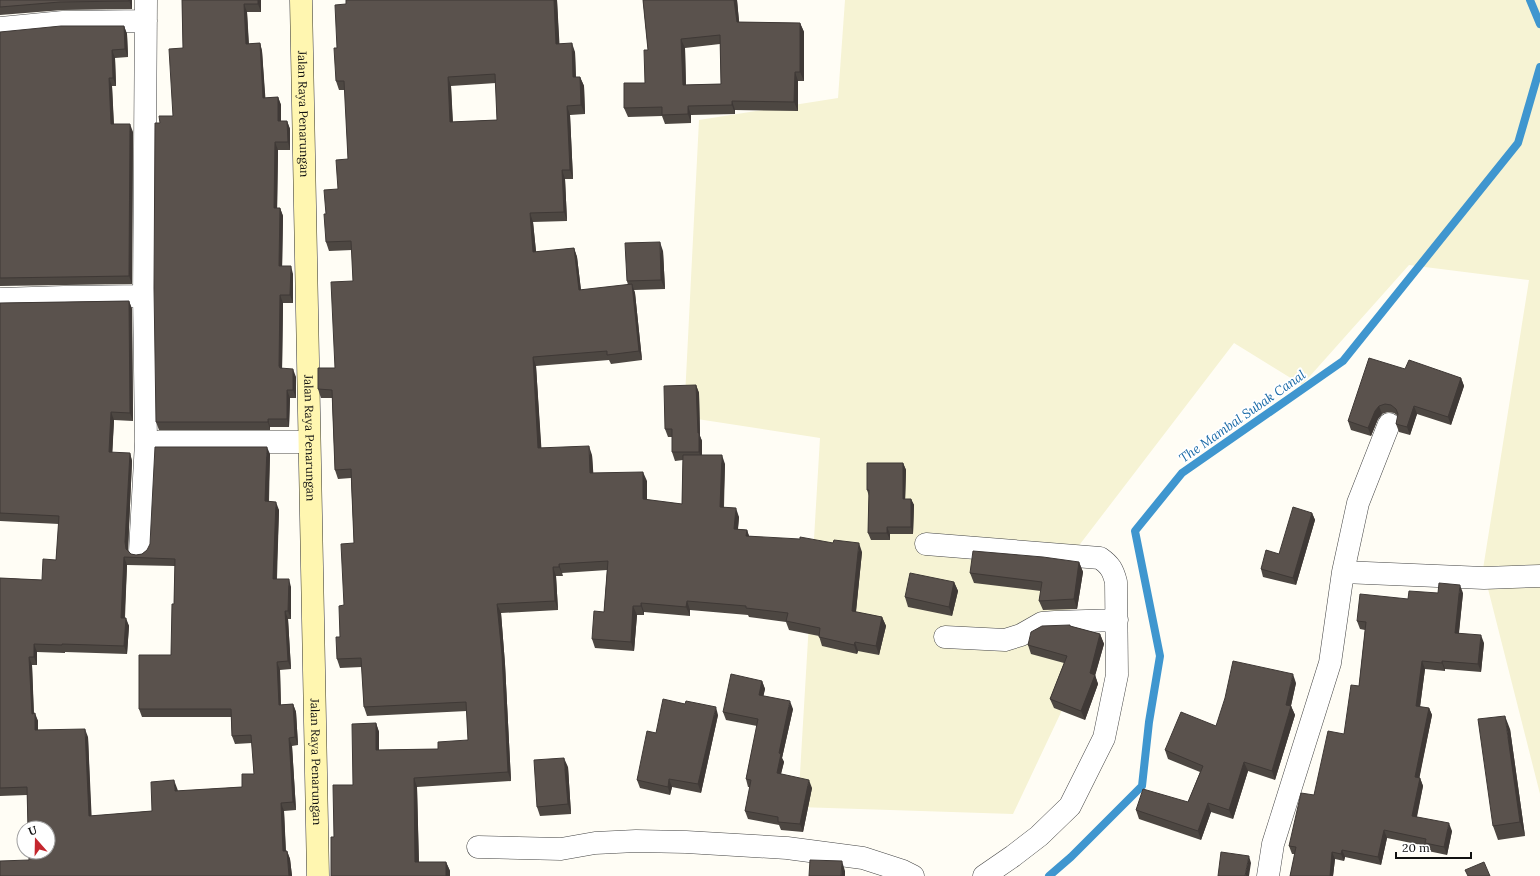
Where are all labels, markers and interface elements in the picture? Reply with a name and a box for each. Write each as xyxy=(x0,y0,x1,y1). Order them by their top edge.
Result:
street label: Jalan Raya Penarungan xyxy=(295,49,312,177)
water label: The Mambal Subak Canal xyxy=(1176,366,1309,466)
street label: Jalan Raya Penarungan xyxy=(301,373,319,501)
street label: Jalan Raya Penarungan xyxy=(308,697,325,825)
north arrow xyxy=(16,820,56,860)
text: U xyxy=(26,822,39,839)
scale bar xyxy=(1396,834,1471,860)
text: 20 m xyxy=(1402,840,1430,855)

